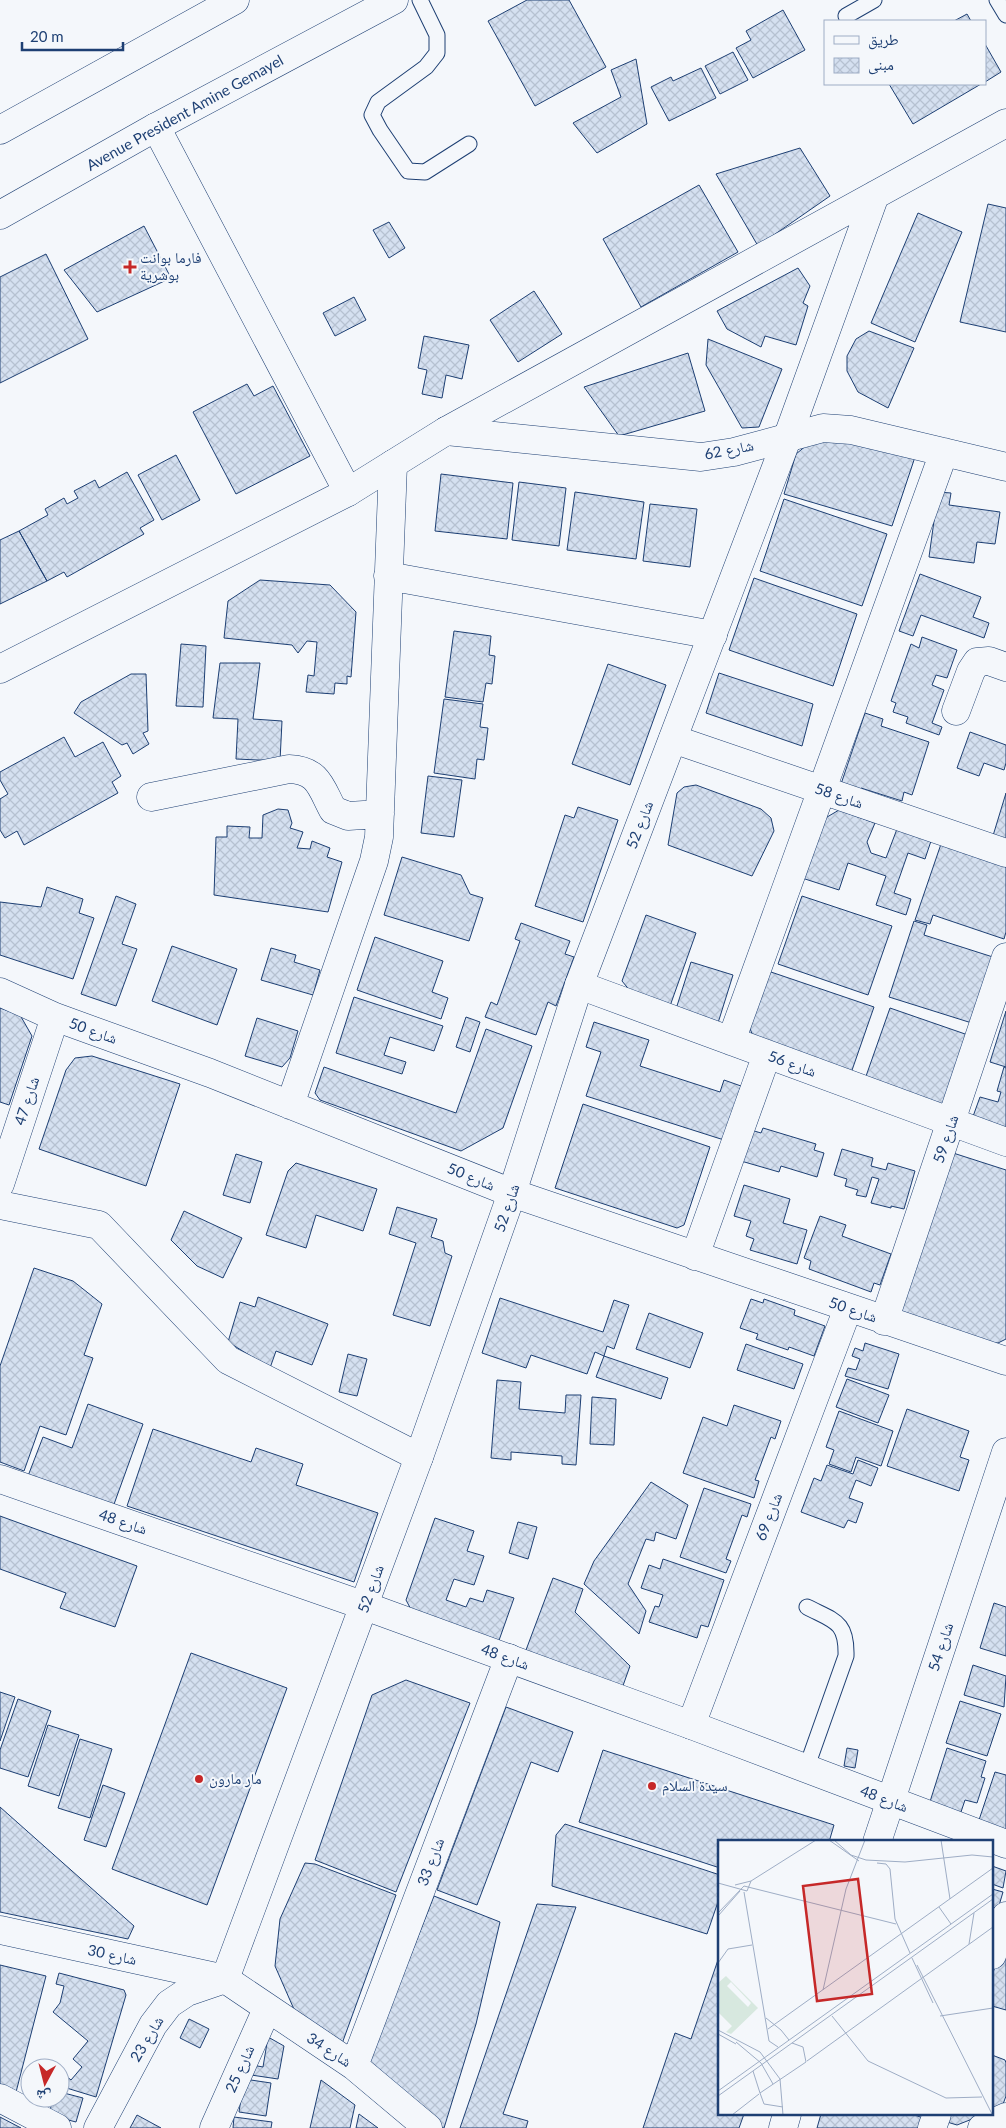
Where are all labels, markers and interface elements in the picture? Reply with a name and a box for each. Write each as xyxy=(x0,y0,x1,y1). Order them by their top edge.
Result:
scale bar xyxy=(22,20,124,52)
legend xyxy=(824,20,986,85)
text: 20 m xyxy=(30,27,64,45)
text: طريق xyxy=(868,30,899,50)
street label: Avenue President Amine Gemayel xyxy=(83,50,286,174)
text: مبنى xyxy=(868,55,894,75)
place label: فارما بوانت بوشرية xyxy=(140,248,201,284)
marker: فارما بوانت بوشرية xyxy=(124,261,136,273)
street label: شارع 62 xyxy=(703,435,755,465)
street label: شارع 58 xyxy=(812,778,866,814)
street label: شارع 52 xyxy=(622,798,658,852)
street label: شارع 50 xyxy=(66,1013,120,1049)
street label: شارع 56 xyxy=(765,1046,819,1082)
street label: شارع 47 xyxy=(10,1074,44,1128)
street label: شارع 59 xyxy=(928,1112,964,1166)
street label: شارع 50 xyxy=(444,1158,498,1196)
street label: شارع 52 xyxy=(489,1181,525,1235)
street label: شارع 50 xyxy=(826,1292,880,1328)
street label: شارع 69 xyxy=(751,1490,787,1544)
street label: شارع 48 xyxy=(96,1504,150,1540)
street label: شارع 52 xyxy=(353,1562,389,1616)
street label: شارع 54 xyxy=(924,1620,958,1674)
street label: شارع 48 xyxy=(478,1639,532,1675)
place label: مار مارون xyxy=(209,1769,262,1789)
marker: مار مارون xyxy=(193,1773,205,1785)
place label: سيدة السلام xyxy=(662,1776,728,1796)
marker: سيدة السلام xyxy=(646,1780,658,1792)
street label: شارع 48 xyxy=(857,1781,911,1817)
street label: شارع 33 xyxy=(413,1835,449,1889)
inset map xyxy=(718,1840,994,2116)
street label: شارع 30 xyxy=(86,1940,139,1970)
street label: شارع 23 xyxy=(126,2012,168,2065)
street label: شارع 34 xyxy=(303,2028,355,2072)
street label: شارع 25 xyxy=(221,2042,259,2096)
north arrow xyxy=(20,2058,70,2108)
text: ش xyxy=(35,2086,52,2106)

